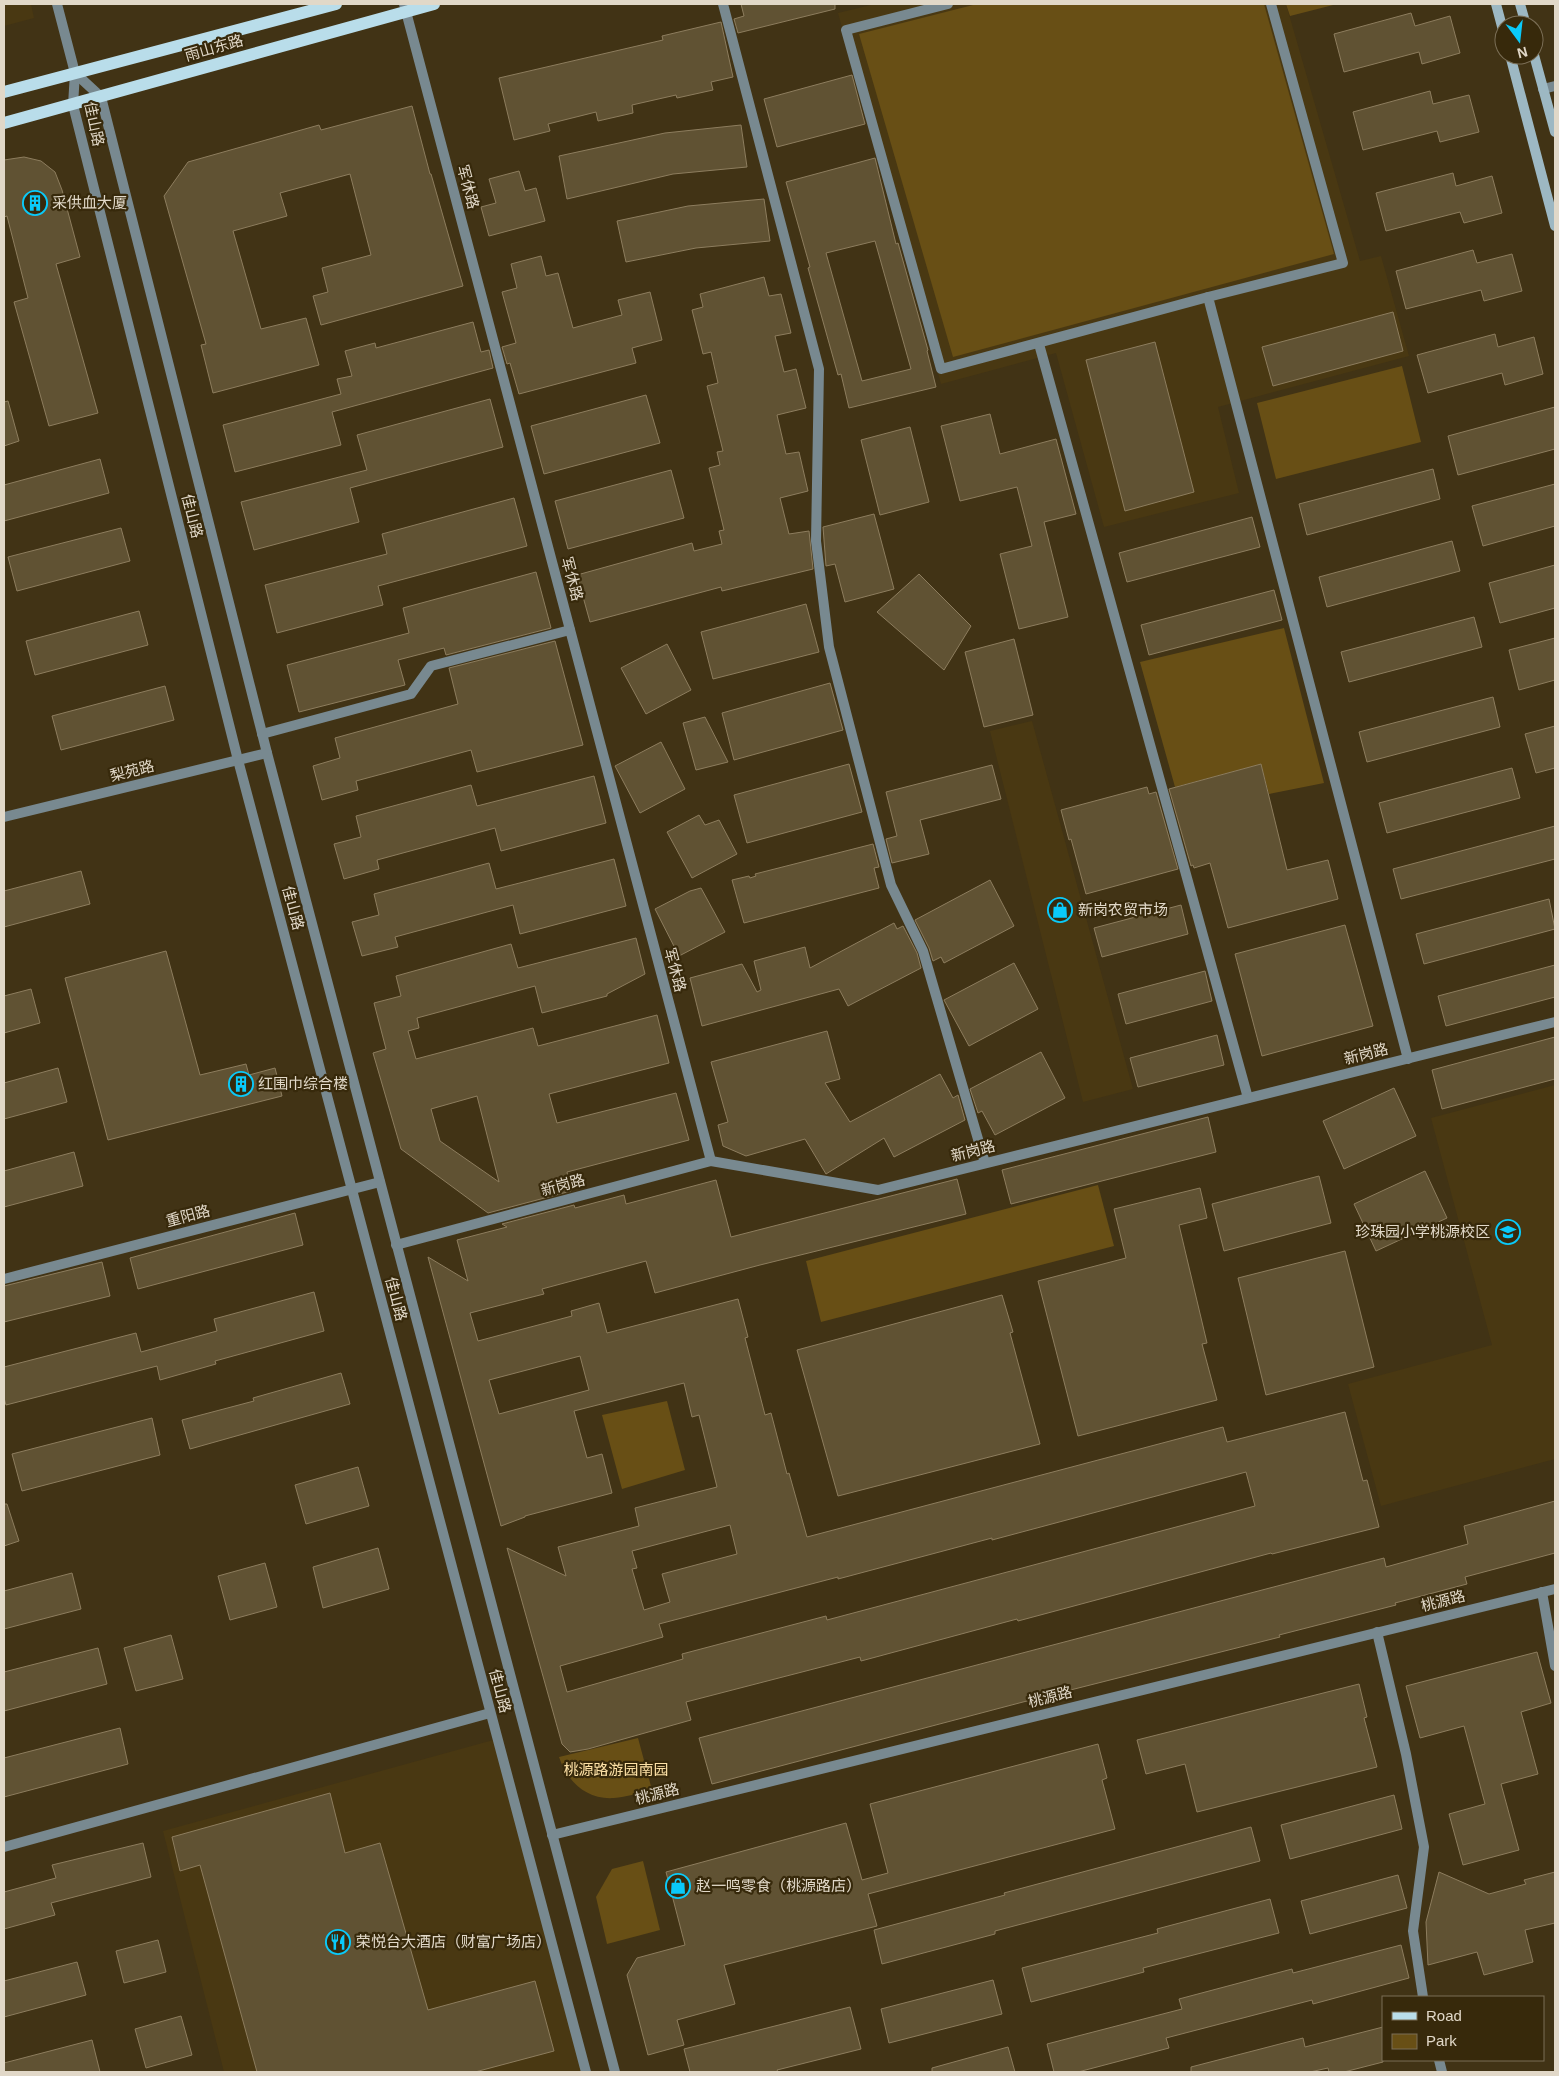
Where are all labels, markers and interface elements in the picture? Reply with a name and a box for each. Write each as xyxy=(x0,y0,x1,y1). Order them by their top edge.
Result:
north arrow xyxy=(1494,15,1544,65)
street label: 雨山东路 xyxy=(183,31,245,64)
text: N xyxy=(1515,44,1529,62)
street label: 佳山路 xyxy=(81,100,107,148)
street label: 军休路 xyxy=(454,163,483,211)
building icon: 采供血大厦 xyxy=(22,190,48,216)
place label: 采供血大厦 xyxy=(52,194,127,211)
street label: 佳山路 xyxy=(179,492,206,540)
street label: 军休路 xyxy=(558,555,587,603)
street label: 梨苑路 xyxy=(108,757,156,784)
street label: 佳山路 xyxy=(279,884,308,932)
shop icon: 新岗农贸市场 xyxy=(1047,897,1073,923)
place label: 新岗农贸市场 xyxy=(1078,901,1168,918)
street label: 军休路 xyxy=(661,946,690,994)
street label: 新岗路 xyxy=(1342,1040,1390,1067)
building icon: 红围巾综合楼 xyxy=(228,1071,254,1097)
place label: 红围巾综合楼 xyxy=(258,1075,348,1092)
street label: 新岗路 xyxy=(949,1137,997,1164)
street label: 新岗路 xyxy=(539,1170,587,1199)
street label: 重阳路 xyxy=(164,1201,212,1230)
school or university icon: 珍珠园小学桃源校区 xyxy=(1495,1219,1521,1245)
place label: 珍珠园小学桃源校区 xyxy=(1355,1223,1490,1240)
street label: 佳山路 xyxy=(382,1275,411,1323)
street label: 桃源路 xyxy=(1419,1587,1467,1614)
street label: 佳山路 xyxy=(486,1667,515,1715)
street label: 桃源路 xyxy=(1026,1683,1074,1710)
park label: 桃源路游园南园 xyxy=(563,1761,669,1778)
street label: 桃源路 xyxy=(633,1780,681,1807)
shop icon: 赵一鸣零食（桃源路店） xyxy=(665,1873,691,1899)
place label: 赵一鸣零食（桃源路店） xyxy=(696,1877,861,1894)
restaurant icon: 荣悦台大酒店（财富广场店） xyxy=(325,1929,351,1955)
place label: 荣悦台大酒店（财富广场店） xyxy=(356,1933,551,1950)
legend xyxy=(1382,1996,1544,2061)
text: Road xyxy=(1426,2007,1462,2024)
text: Park xyxy=(1426,2032,1457,2049)

